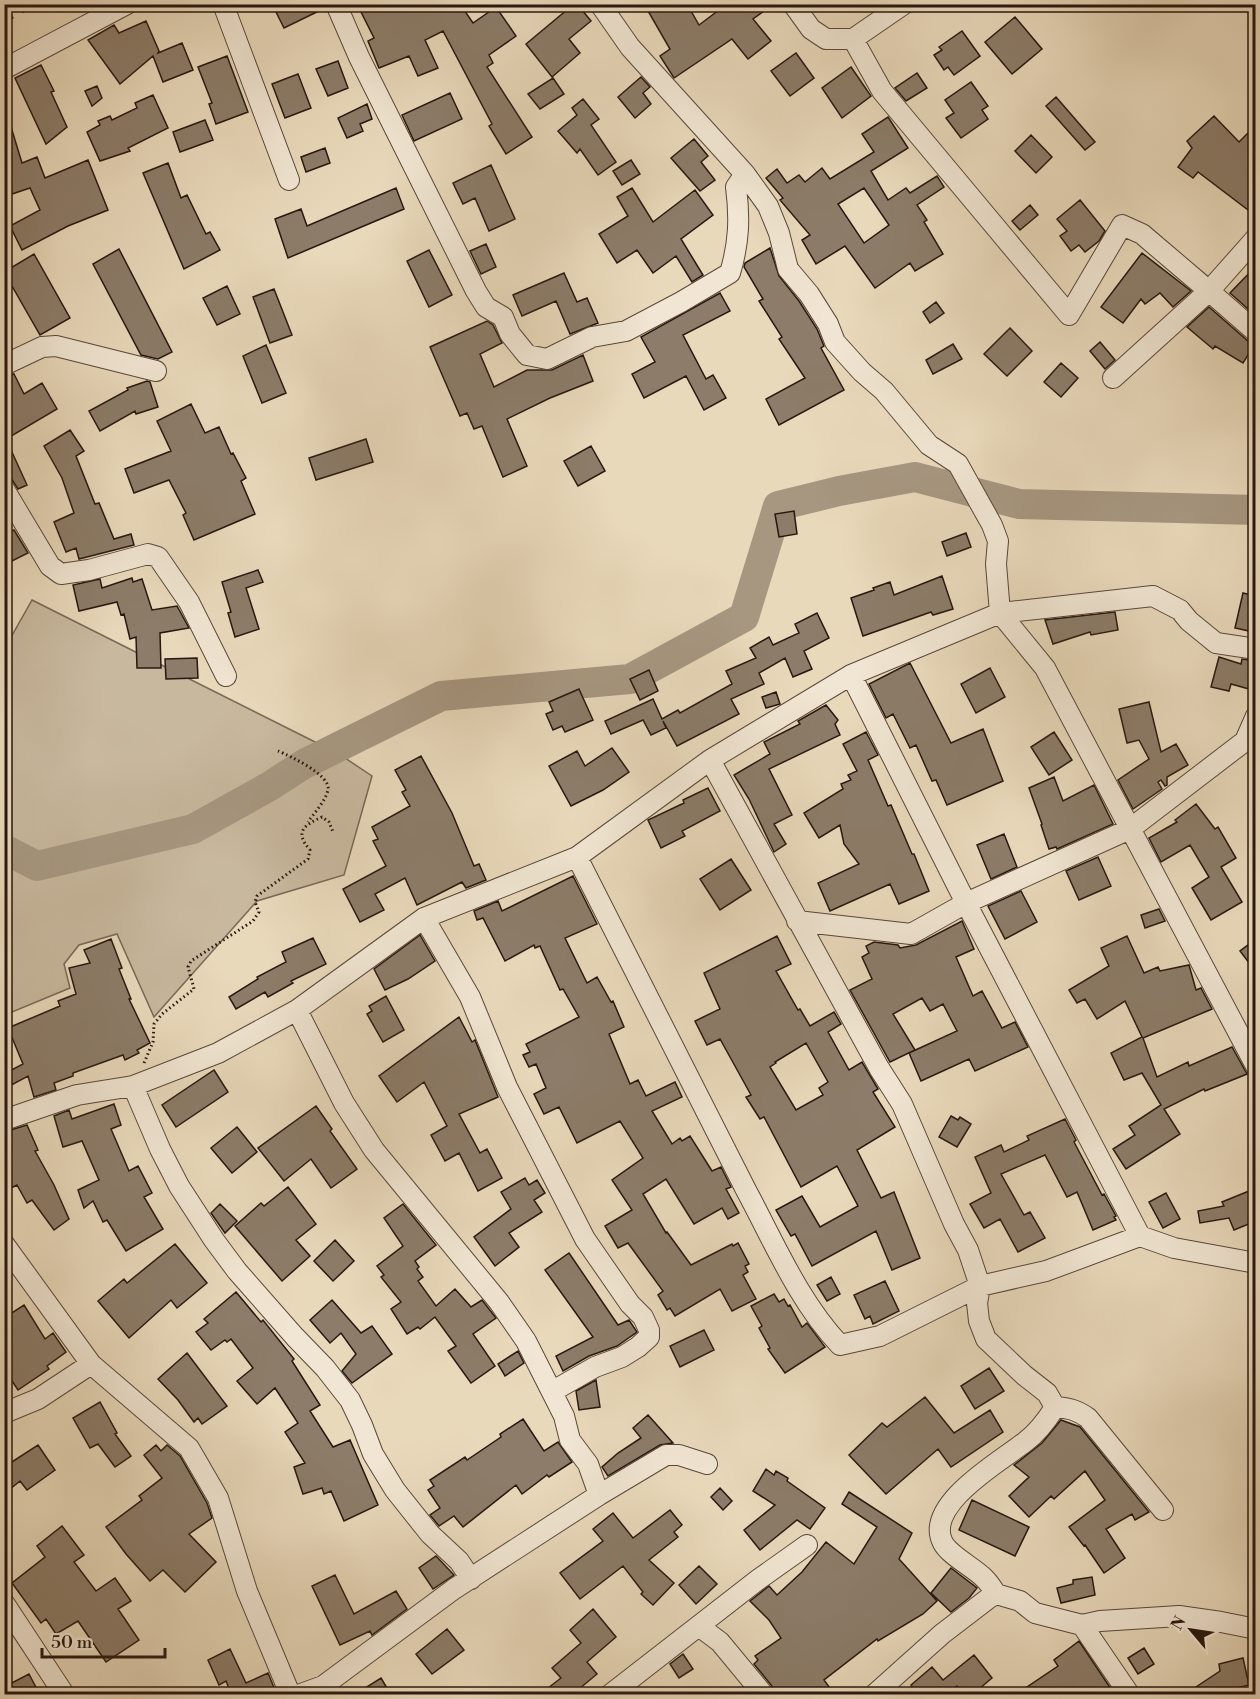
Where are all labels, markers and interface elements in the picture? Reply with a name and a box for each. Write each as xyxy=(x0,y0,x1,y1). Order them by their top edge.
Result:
north arrow xyxy=(1161,1600,1221,1660)
text: N xyxy=(1167,1613,1191,1634)
scale bar xyxy=(42,1621,165,1659)
text: 50 m xyxy=(51,1631,93,1654)

